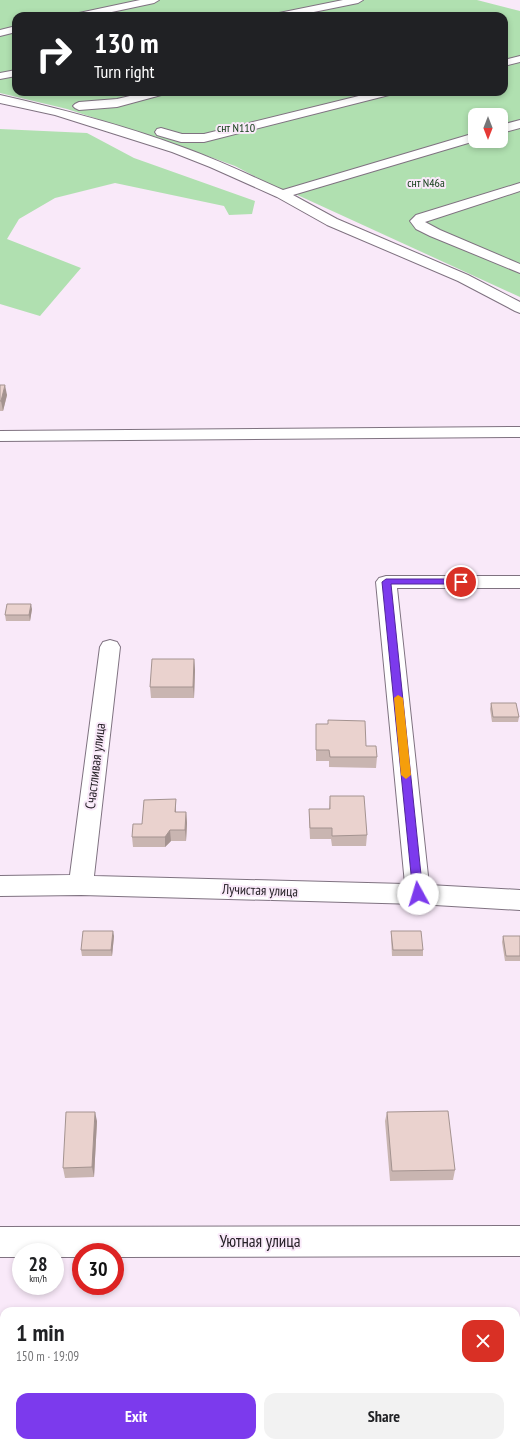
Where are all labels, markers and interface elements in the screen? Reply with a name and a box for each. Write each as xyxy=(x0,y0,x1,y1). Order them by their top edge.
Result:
text: 130 m xyxy=(94,24,158,61)
icon: right xyxy=(28,28,80,80)
text: Turn right xyxy=(94,60,154,83)
north arrow xyxy=(468,108,508,148)
map controls xyxy=(468,108,508,148)
park label: снт N110 xyxy=(217,120,255,135)
park label: снт N46а xyxy=(407,175,445,190)
pin xyxy=(444,565,478,599)
icon: arrive xyxy=(450,571,472,593)
street label: Счастливая улица xyxy=(81,722,109,810)
position arrow xyxy=(397,873,439,915)
street label: Лучистая улица xyxy=(221,880,298,900)
street label: Уютная улица xyxy=(219,1230,301,1252)
speed limit sign: 30 xyxy=(72,1243,124,1295)
text: 28 xyxy=(28,1251,48,1277)
text: km/h xyxy=(29,1272,47,1285)
text: 1 min xyxy=(16,1317,64,1348)
button: close xyxy=(462,1320,504,1362)
text: 150 m · 19:09 xyxy=(16,1348,79,1365)
button: Exit xyxy=(16,1393,256,1439)
button: Share xyxy=(264,1393,504,1439)

